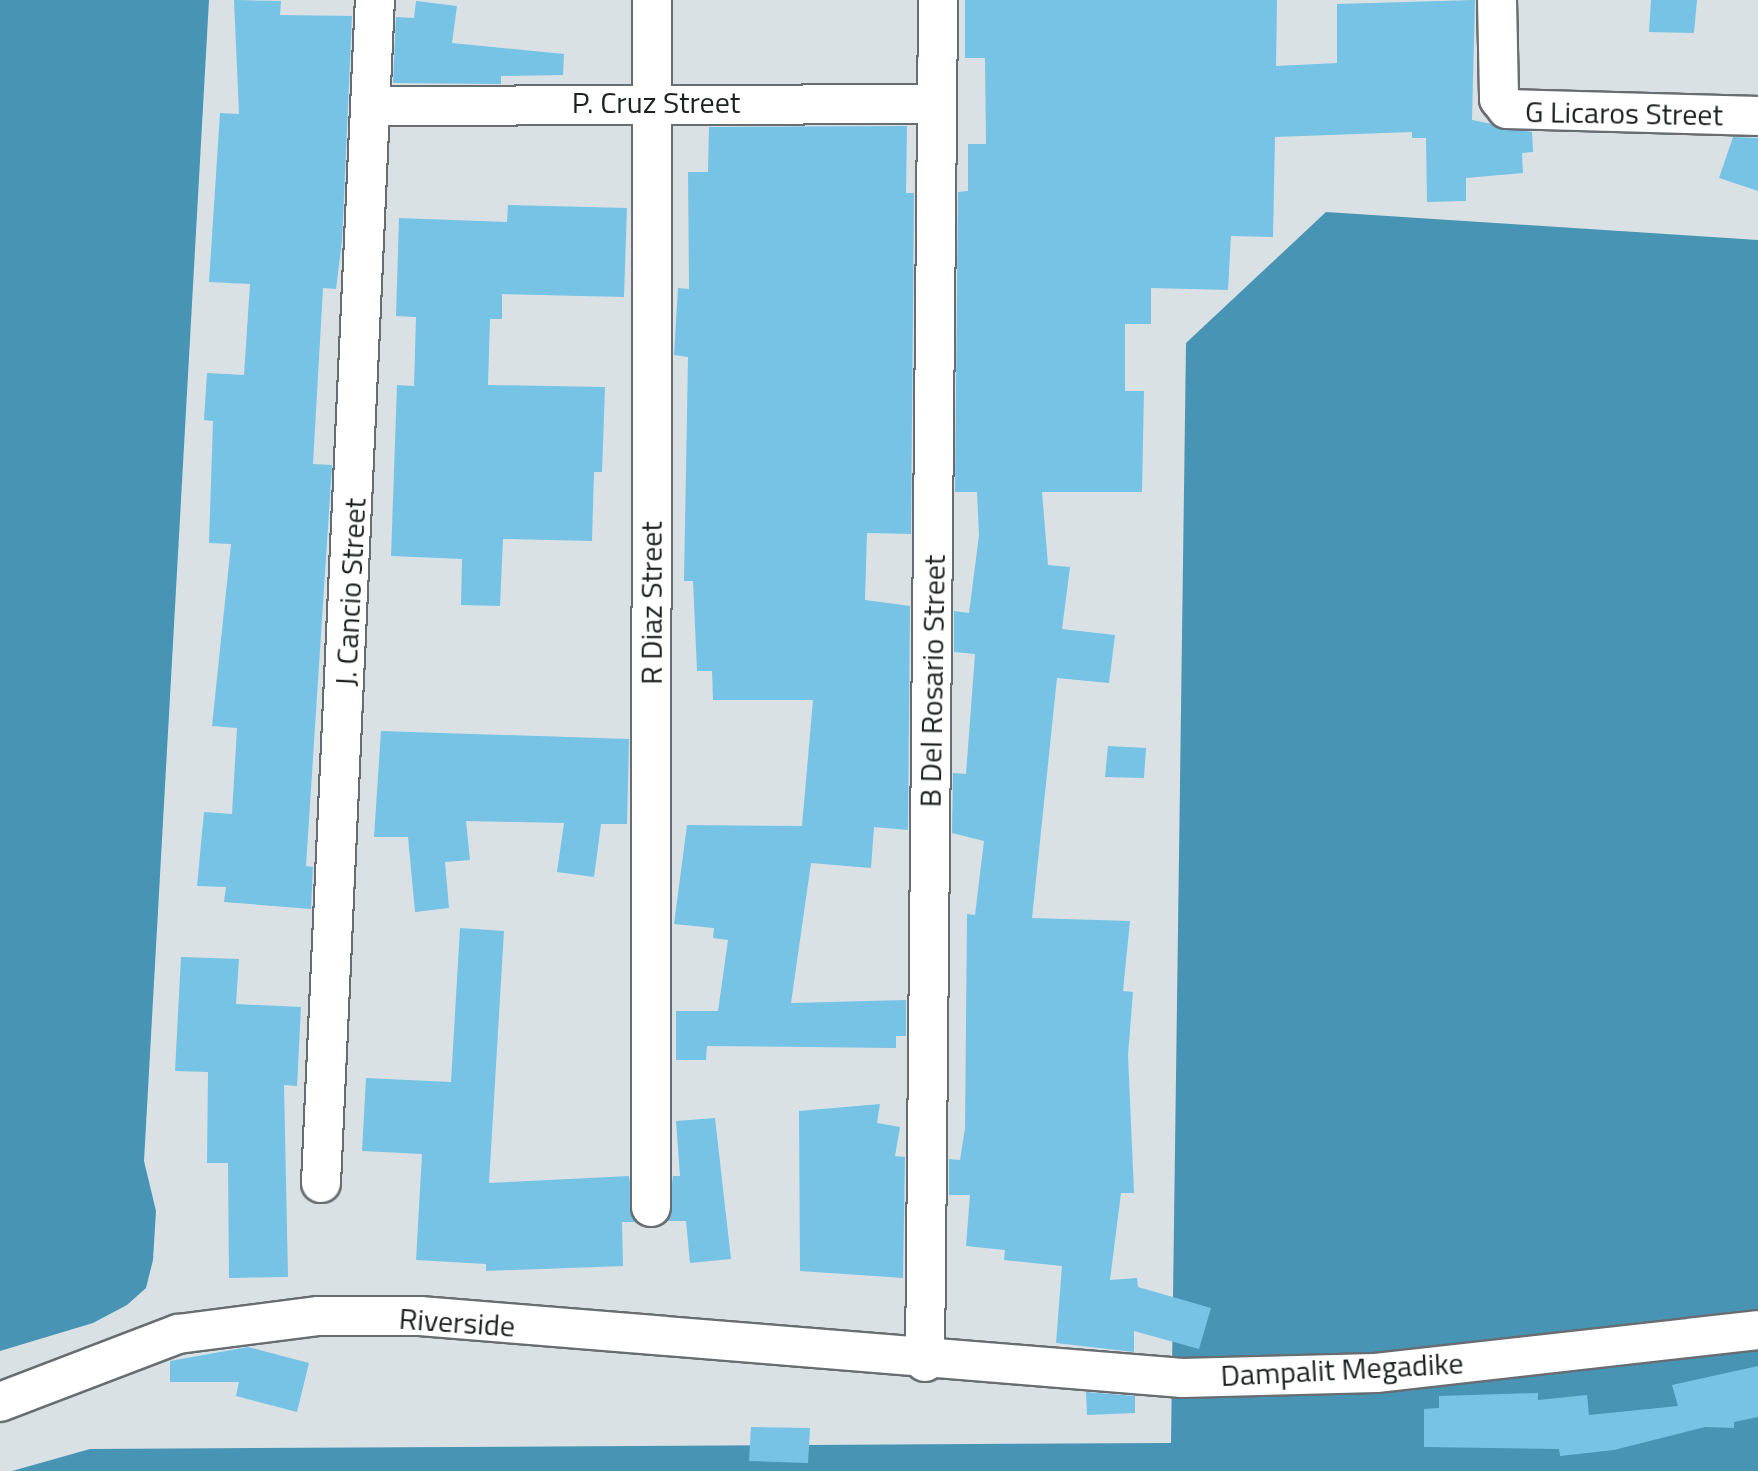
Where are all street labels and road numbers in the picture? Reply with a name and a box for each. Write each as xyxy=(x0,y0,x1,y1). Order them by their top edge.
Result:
street label: P. Cruz Street xyxy=(572,84,740,120)
street label: G Licaros Street xyxy=(1525,93,1723,133)
street label: J. Cancio Street xyxy=(327,497,373,687)
street label: R Diaz Street xyxy=(633,521,669,685)
street label: B Del Rosario Street xyxy=(912,554,952,808)
street label: Riverside xyxy=(398,1300,516,1344)
street label: Dampalit Megadike xyxy=(1220,1345,1464,1393)

